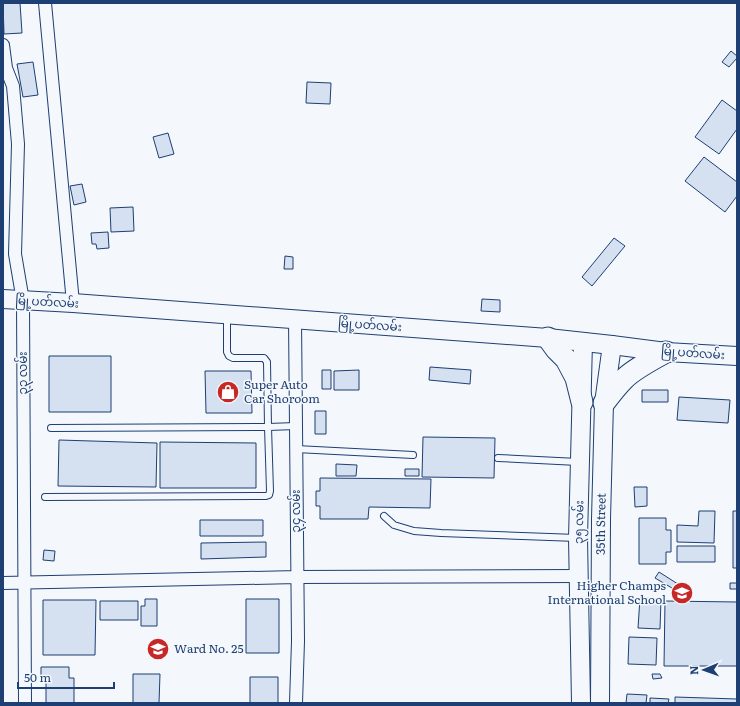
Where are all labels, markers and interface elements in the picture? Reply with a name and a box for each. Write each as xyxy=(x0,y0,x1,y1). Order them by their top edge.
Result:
street label: မြို့ပတ်လမ်း xyxy=(15,290,79,314)
street label: မြို့ပတ်လမ်း xyxy=(337,313,403,337)
street label: မြို့ပတ်လမ်း xyxy=(660,341,726,365)
street label: ၃၃ လမ်း xyxy=(13,351,33,395)
place label: Super Auto Car Shoroom xyxy=(244,375,320,407)
shop icon: Super Auto Car Shoroom xyxy=(215,379,241,405)
street label: ၃၄ လမ်း xyxy=(286,489,306,533)
street label: 35th Street xyxy=(591,493,610,555)
street label: ၃၅ လမ်း xyxy=(569,500,589,544)
place label: Higher Champs International School xyxy=(547,576,667,608)
school or university icon: Higher Champs International School xyxy=(669,580,695,606)
school or university icon: Ward No. 25 xyxy=(145,636,171,662)
place label: Ward No. 25 xyxy=(174,639,243,657)
north arrow xyxy=(684,650,724,690)
scale bar xyxy=(18,664,114,690)
text: N xyxy=(685,665,701,675)
text: 50 m xyxy=(24,668,51,686)

